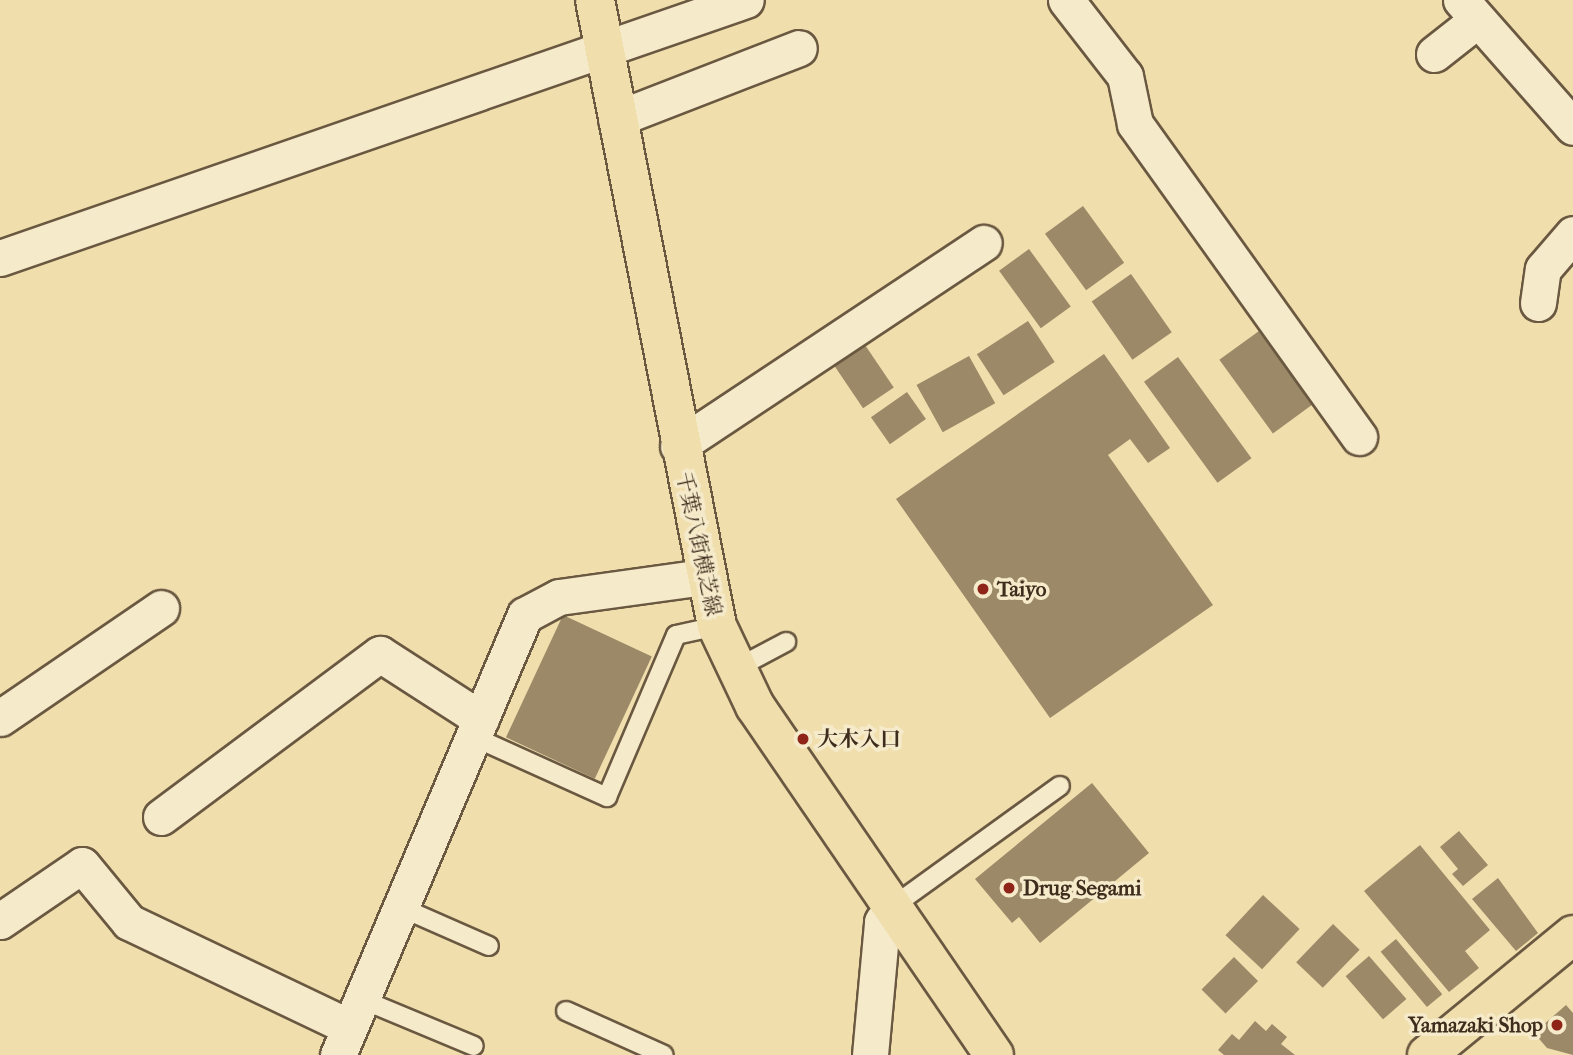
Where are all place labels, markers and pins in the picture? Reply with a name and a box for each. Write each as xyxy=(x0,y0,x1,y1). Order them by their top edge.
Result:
place label: Taiyo xyxy=(997,576,1046,602)
marker: Taiyo xyxy=(975,581,991,597)
place label: 大木入口 xyxy=(817,726,901,752)
marker: 大木入口 xyxy=(795,731,811,747)
place label: Drug Segami xyxy=(1023,875,1141,901)
marker: Drug Segami xyxy=(1001,880,1017,896)
place label: Yamazaki Shop xyxy=(1408,1012,1543,1038)
marker: Yamazaki Shop xyxy=(1549,1017,1565,1033)

